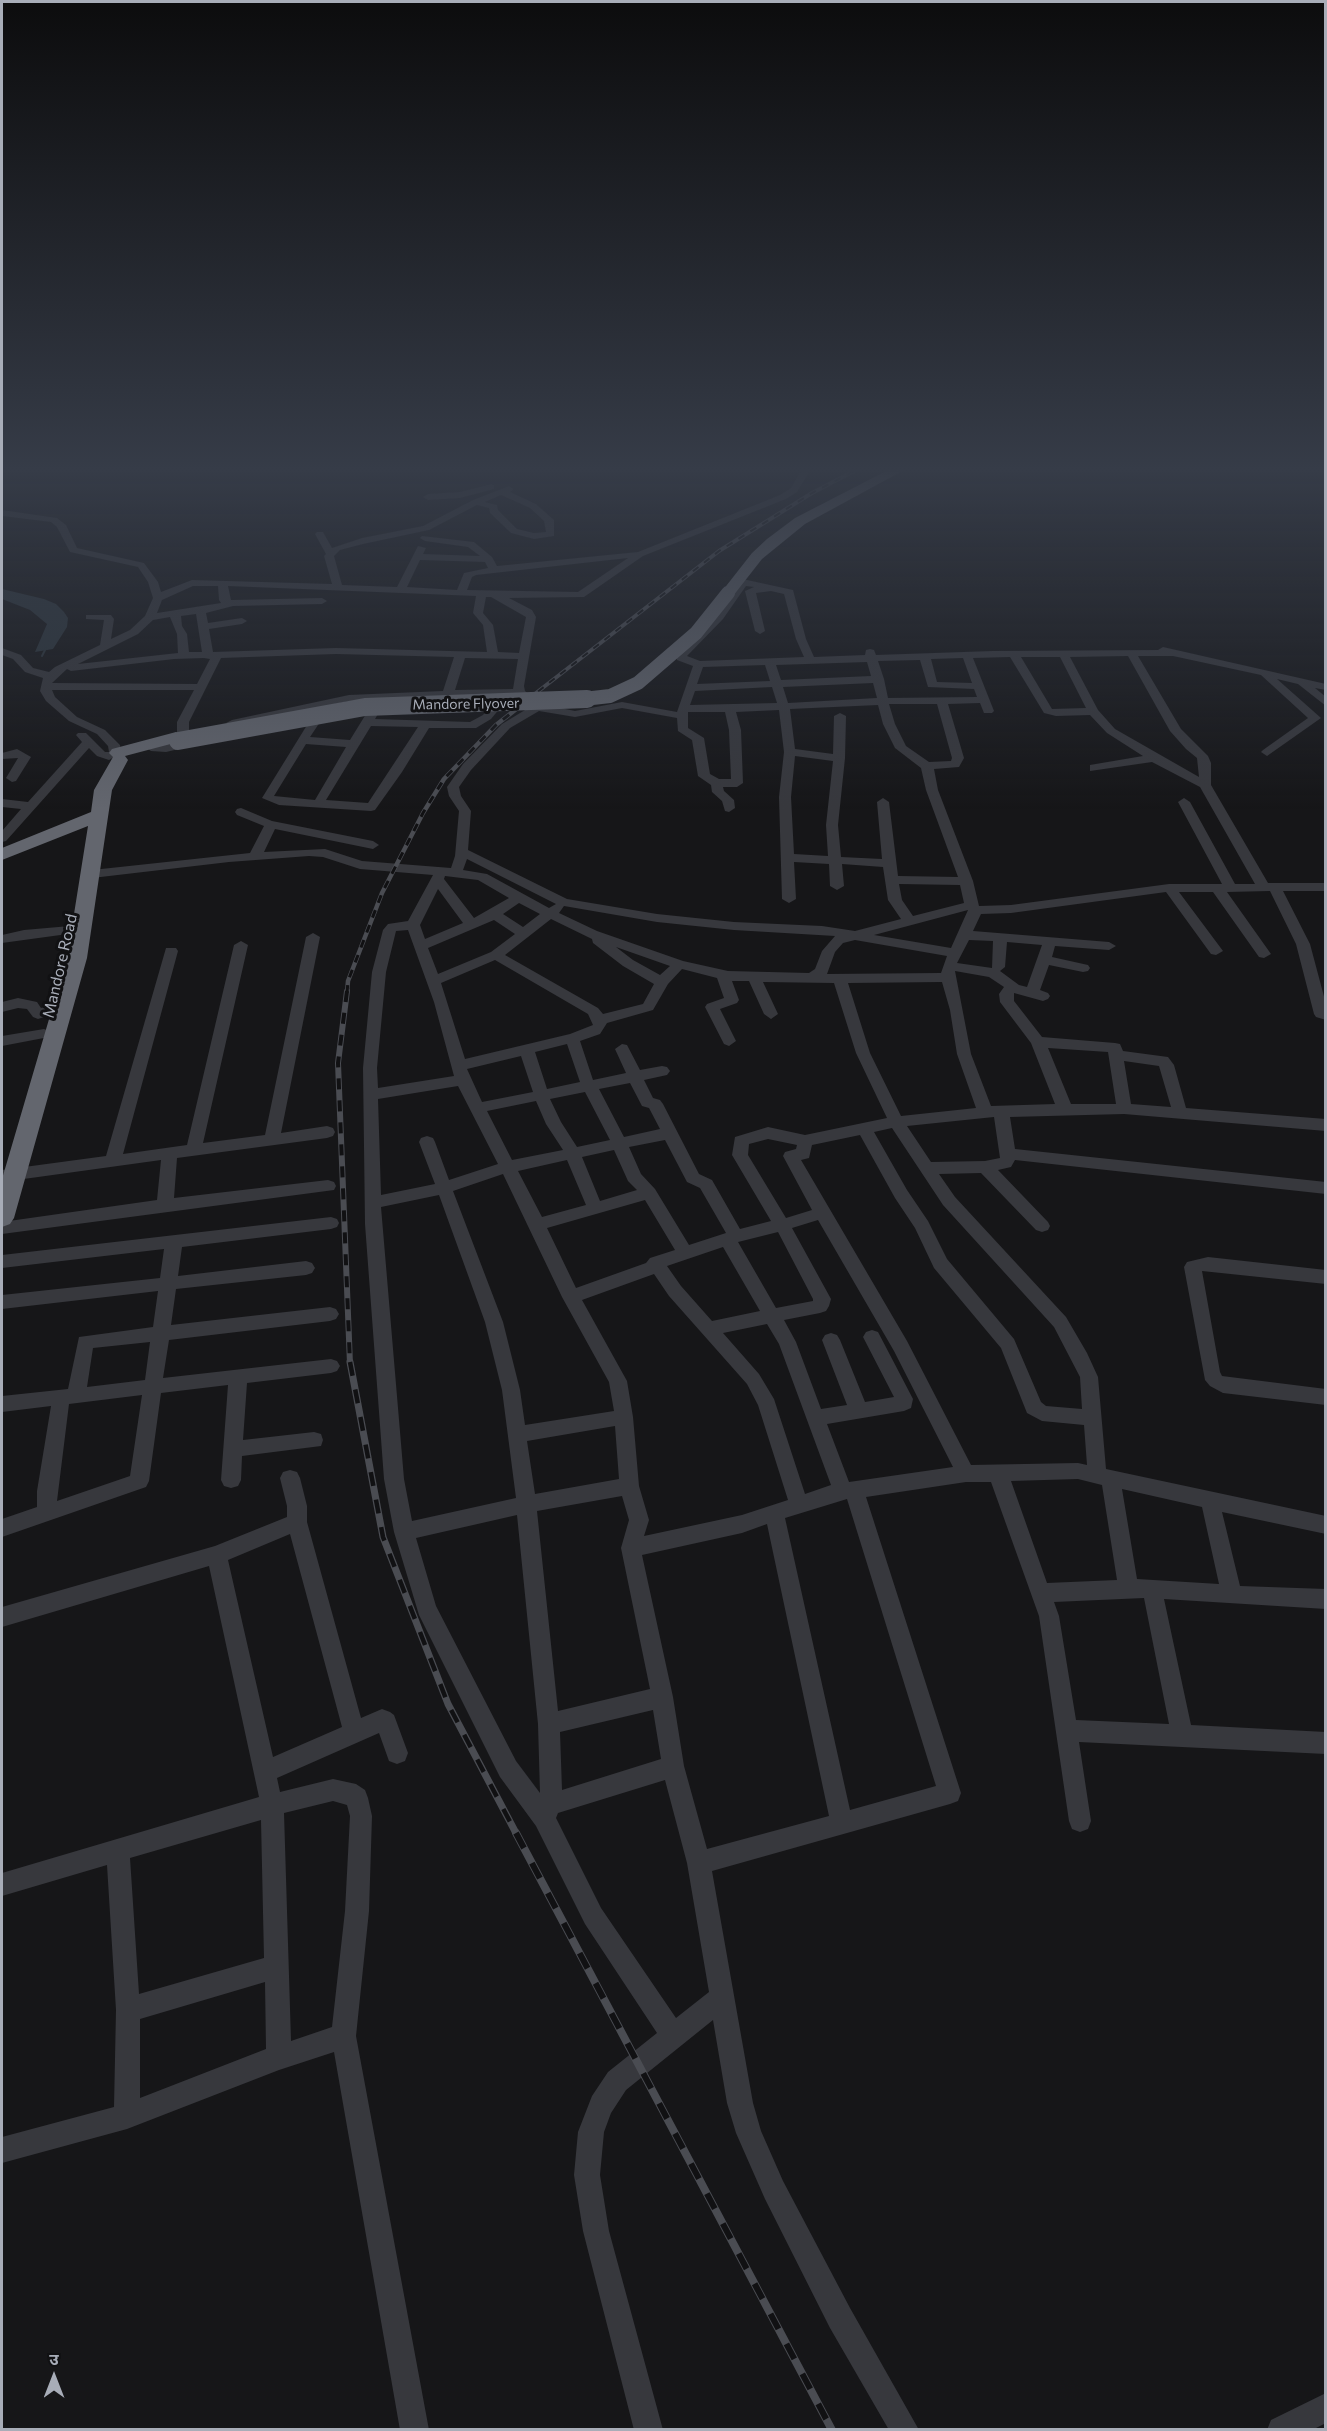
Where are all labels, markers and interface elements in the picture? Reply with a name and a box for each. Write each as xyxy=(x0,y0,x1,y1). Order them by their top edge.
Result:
street label: Mandore Flyover xyxy=(412,695,520,713)
street label: Mandore Road xyxy=(39,912,81,1020)
north arrow xyxy=(24,2347,84,2407)
text: उ xyxy=(49,2349,59,2368)

